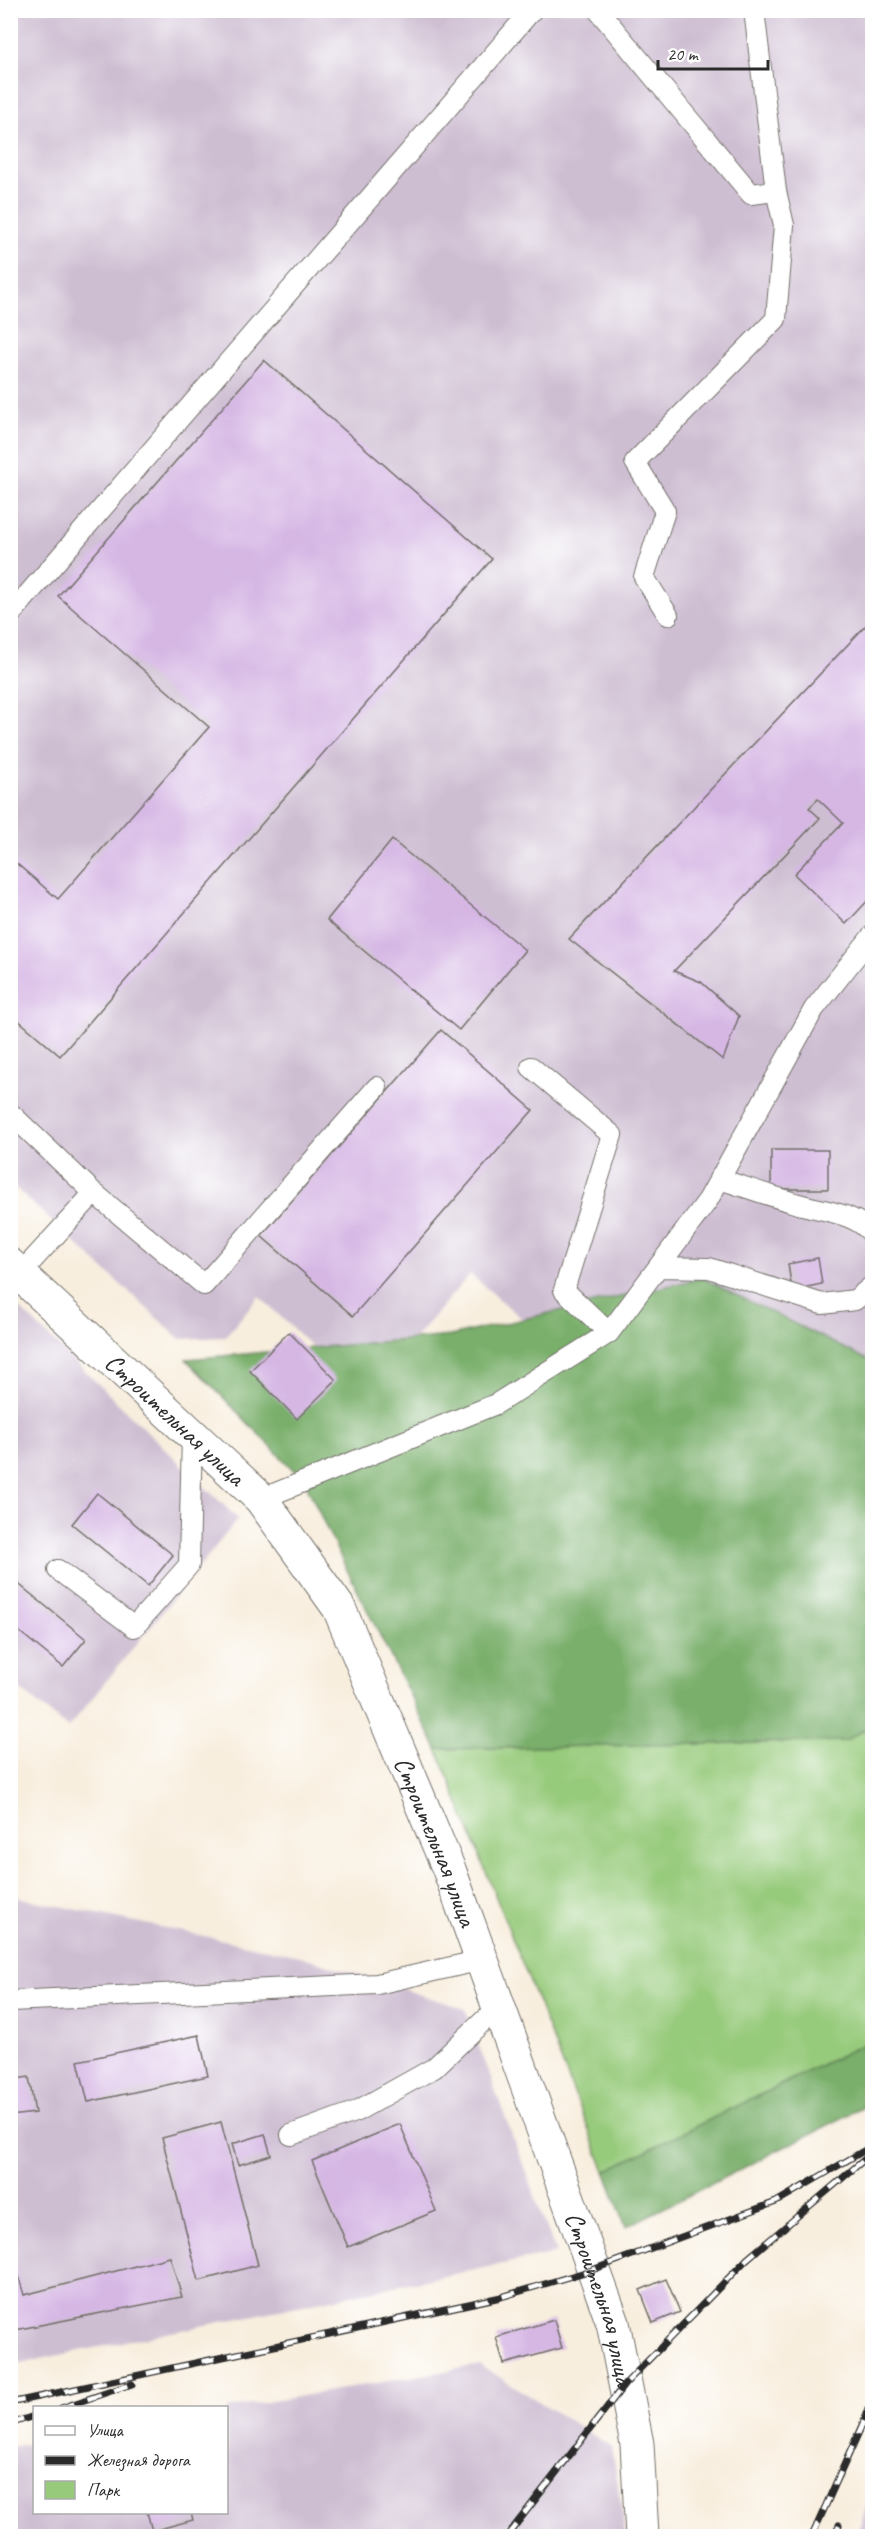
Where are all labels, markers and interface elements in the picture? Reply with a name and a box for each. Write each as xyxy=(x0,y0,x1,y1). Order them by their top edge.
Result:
scale bar xyxy=(658,33,768,71)
text: 20 m xyxy=(667,43,700,65)
street label: Строительная улица xyxy=(98,1346,253,1494)
street label: Строительная улица xyxy=(386,1752,485,1932)
street label: Строительная улица xyxy=(557,2207,641,2389)
legend xyxy=(33,2406,228,2514)
text: Улица xyxy=(87,2419,124,2441)
text: Железная дорога xyxy=(87,2449,191,2472)
text: Парк xyxy=(87,2479,121,2501)

